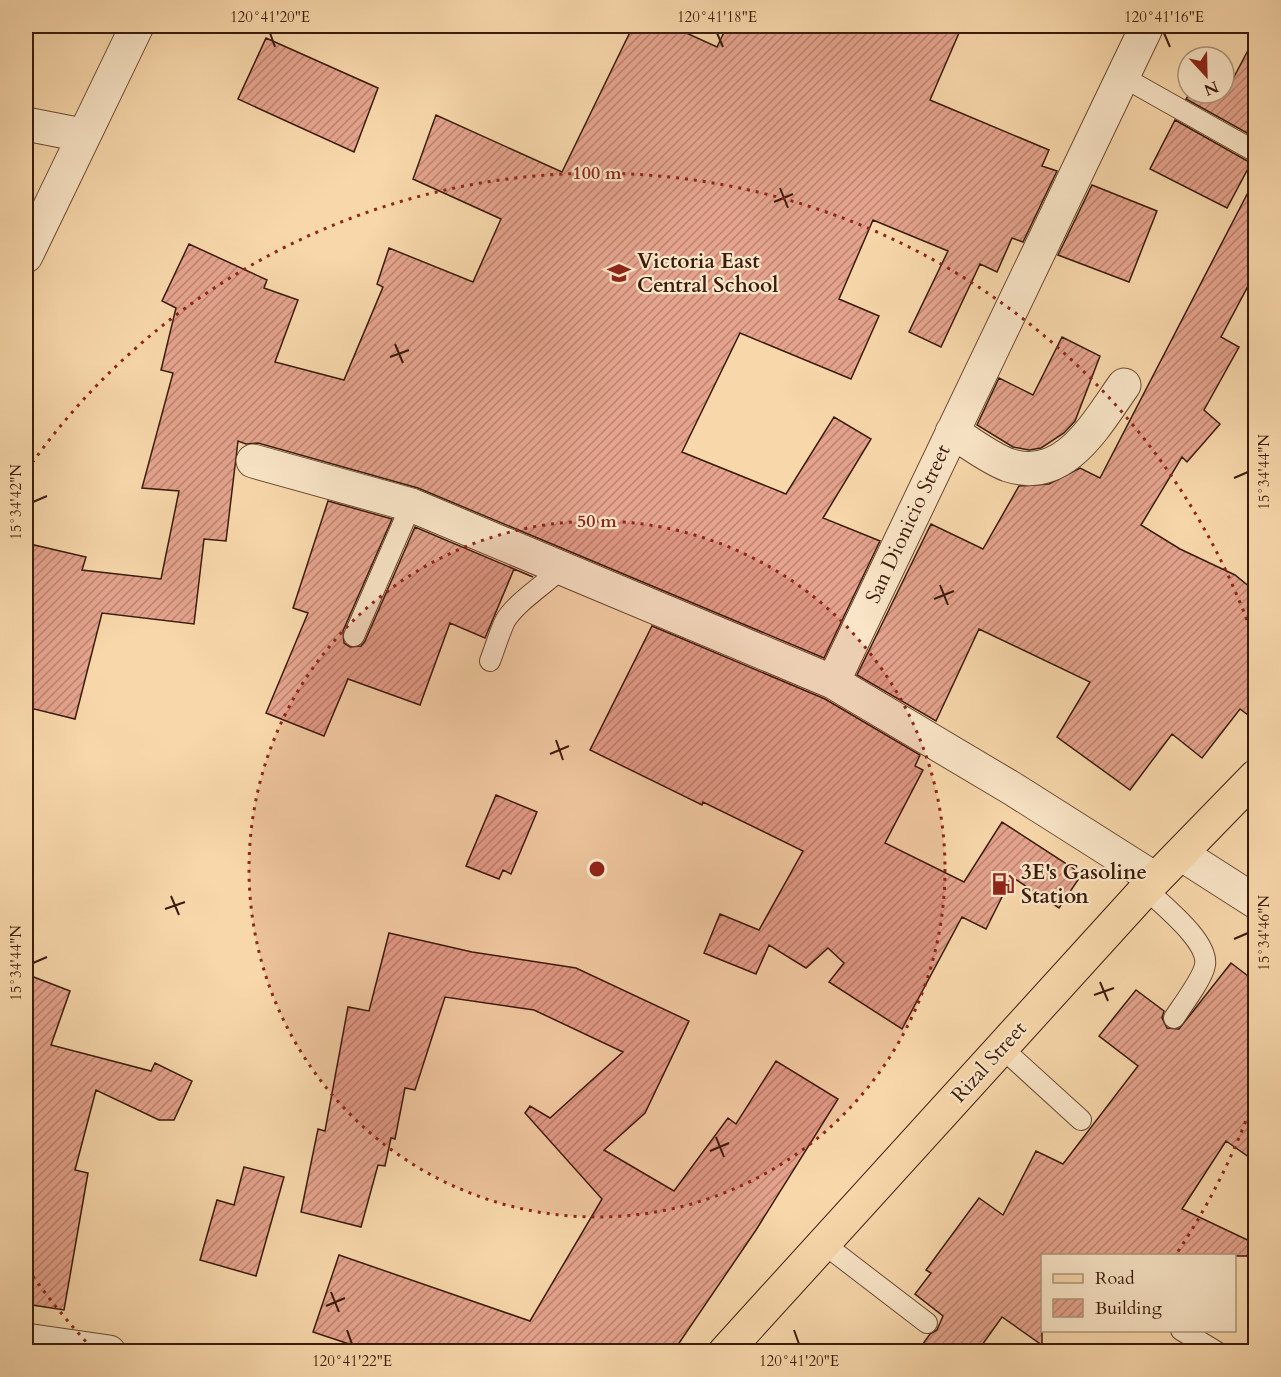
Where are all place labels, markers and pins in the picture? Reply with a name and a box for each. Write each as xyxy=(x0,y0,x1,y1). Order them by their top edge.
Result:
place label: Victoria East Central School xyxy=(637,247,778,300)
school or university icon: Victoria East Central School xyxy=(606,260,632,286)
place label: 3E's Gasoline Station xyxy=(1021,858,1147,911)
centre of rings xyxy=(587,859,607,879)
fuel station icon: 3E's Gasoline Station xyxy=(990,871,1016,897)

